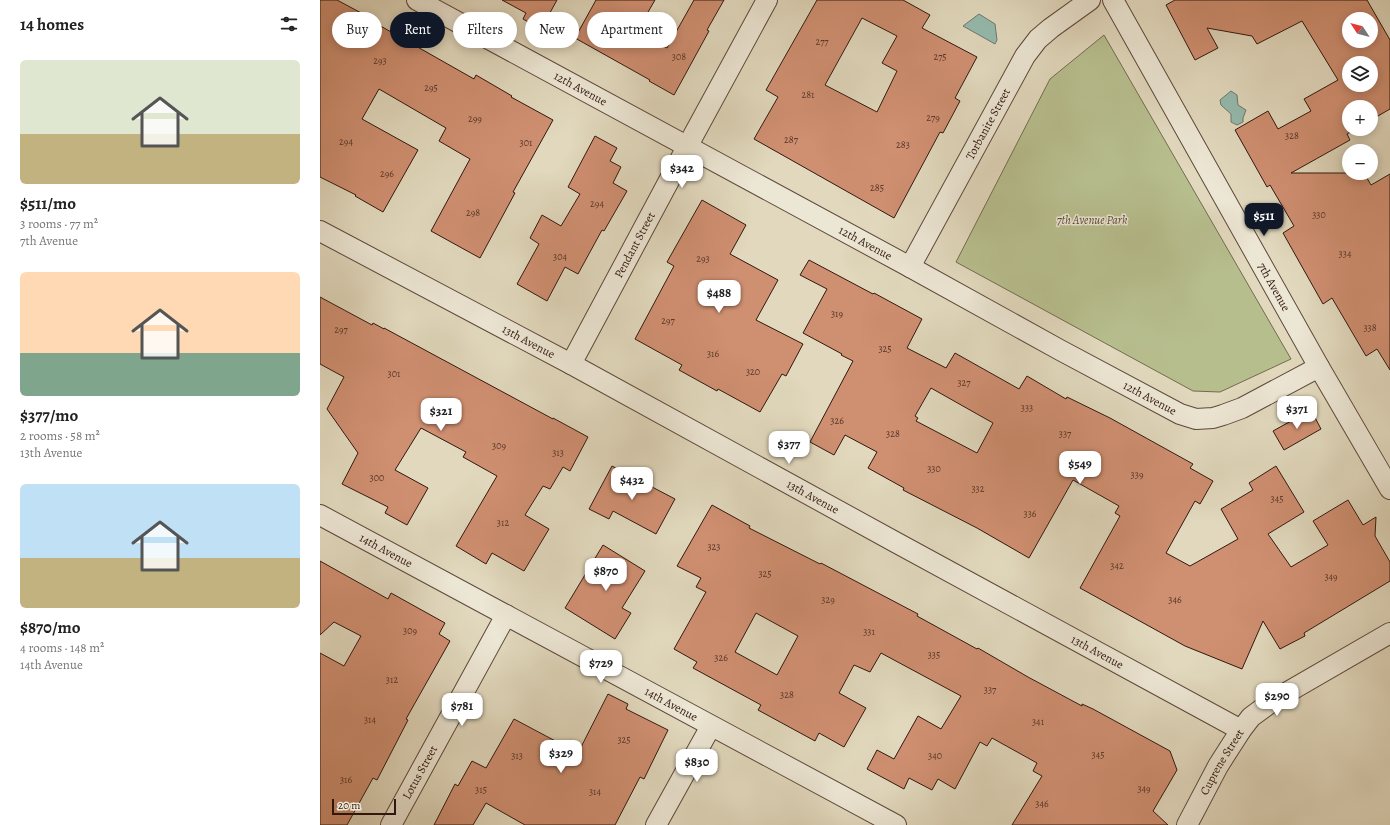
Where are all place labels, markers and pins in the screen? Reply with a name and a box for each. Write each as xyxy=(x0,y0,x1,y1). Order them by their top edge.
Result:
pin: $342 xyxy=(658,155,706,189)
pin: $511 xyxy=(1240,203,1288,237)
pin: $488 xyxy=(695,280,743,314)
pin: $371 xyxy=(1273,396,1321,430)
pin: $321 xyxy=(417,398,465,432)
pin: $377 xyxy=(765,431,813,465)
pin: $549 xyxy=(1056,451,1104,485)
pin: $432 xyxy=(608,467,656,501)
pin: $870 xyxy=(582,558,630,592)
pin: $729 xyxy=(577,650,625,684)
pin: $290 xyxy=(1253,683,1301,717)
pin: $781 xyxy=(438,693,486,727)
pin: $329 xyxy=(537,740,585,774)
pin: $830 xyxy=(673,749,721,783)

